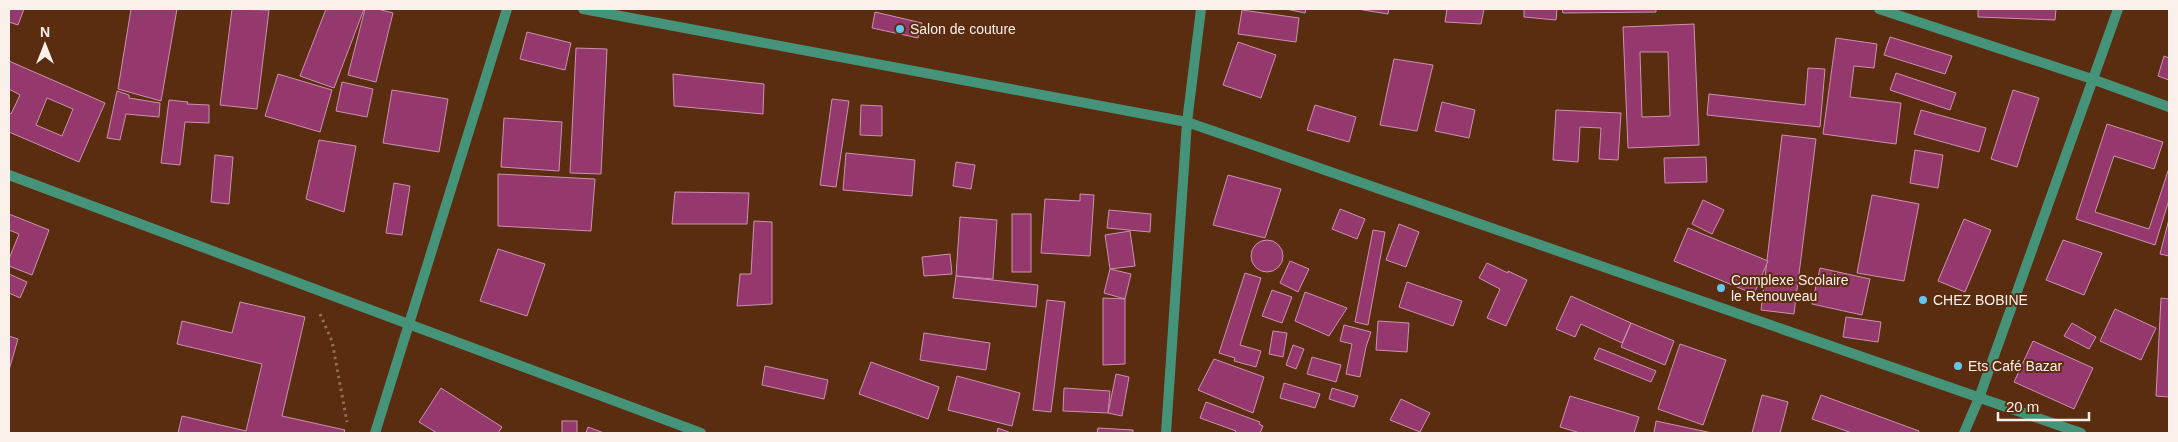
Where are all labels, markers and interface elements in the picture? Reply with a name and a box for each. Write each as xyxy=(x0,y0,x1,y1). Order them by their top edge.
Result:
north arrow xyxy=(20,20,70,70)
place label: Salon de couture xyxy=(910,21,1016,37)
marker: Salon de couture xyxy=(894,23,906,35)
text: N xyxy=(40,24,50,40)
place label: Complexe Scolaire le Renouveau xyxy=(1731,272,1849,304)
marker: Complexe Scolaire le Renouveau xyxy=(1715,282,1727,294)
place label: CHEZ BOBINE xyxy=(1933,292,2028,308)
marker: CHEZ BOBINE xyxy=(1917,294,1929,306)
place label: Ets Café Bazar xyxy=(1968,358,2062,374)
marker: Ets Café Bazar xyxy=(1952,360,1964,372)
scale bar xyxy=(1998,390,2089,422)
text: 20 m xyxy=(2006,398,2039,415)

